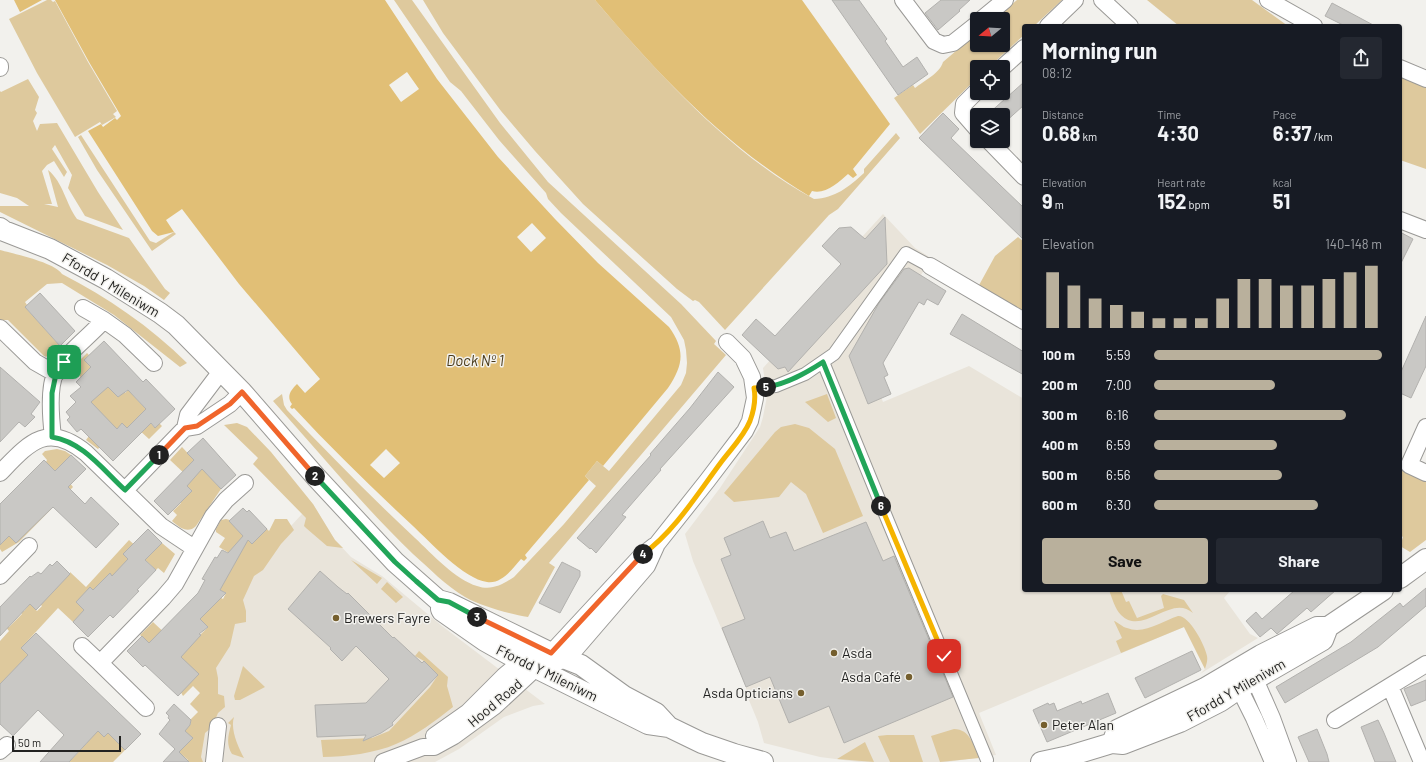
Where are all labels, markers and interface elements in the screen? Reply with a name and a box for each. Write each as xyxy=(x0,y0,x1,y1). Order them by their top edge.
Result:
north arrow xyxy=(970,12,1010,52)
map controls xyxy=(970,12,1010,148)
text: Morning run xyxy=(1042,37,1157,63)
button: share xyxy=(1340,37,1382,79)
button: locate xyxy=(970,60,1010,100)
text: 08:12 xyxy=(1042,65,1072,81)
button: layers xyxy=(970,108,1010,148)
text: Distance xyxy=(1042,108,1084,121)
text: Time xyxy=(1157,108,1181,121)
text: Pace xyxy=(1273,108,1296,121)
text: 0.68 xyxy=(1042,121,1080,145)
text: 4:30 xyxy=(1157,121,1199,145)
text: 6:37 xyxy=(1273,121,1311,145)
text: km xyxy=(1080,130,1097,143)
text: /km xyxy=(1311,130,1333,143)
text: Elevation xyxy=(1042,176,1086,189)
text: Heart rate xyxy=(1157,176,1206,189)
text: kcal xyxy=(1273,176,1292,189)
text: 9 xyxy=(1042,189,1053,213)
text: 152 xyxy=(1157,189,1186,213)
text: 51 xyxy=(1273,189,1290,213)
text: m xyxy=(1053,198,1064,211)
text: bpm xyxy=(1186,198,1210,211)
text: Elevation xyxy=(1042,236,1094,252)
text: 140–148 m xyxy=(1325,236,1382,252)
street label: Ffordd Y Mileniwm xyxy=(59,249,163,320)
pin xyxy=(47,345,81,379)
text: 100 m xyxy=(1042,347,1075,363)
text: 5:59 xyxy=(1106,347,1131,363)
icon: arrive xyxy=(53,351,75,373)
water label: Dock Nº 1 xyxy=(446,351,504,369)
pin: 5 xyxy=(756,377,776,397)
text: 200 m xyxy=(1042,377,1078,393)
text: 7:00 xyxy=(1106,377,1131,393)
text: 5 xyxy=(763,380,769,393)
text: 300 m xyxy=(1042,407,1077,423)
text: 6:16 xyxy=(1106,407,1128,423)
text: 400 m xyxy=(1042,437,1078,453)
text: 6:59 xyxy=(1106,437,1131,453)
pin: 1 xyxy=(149,445,169,465)
text: 1 xyxy=(157,448,161,461)
pin: 2 xyxy=(305,466,325,486)
text: 500 m xyxy=(1042,467,1077,483)
text: 6:56 xyxy=(1106,467,1130,483)
text: 2 xyxy=(312,469,318,482)
pin: 6 xyxy=(871,496,891,516)
text: 600 m xyxy=(1042,497,1077,513)
text: 6:30 xyxy=(1106,497,1131,513)
text: 6 xyxy=(878,499,884,512)
button: Save xyxy=(1042,538,1208,584)
button: Share xyxy=(1216,538,1382,584)
pin: 4 xyxy=(633,544,653,564)
text: 4 xyxy=(640,547,646,560)
pin: 3 xyxy=(467,607,487,627)
place label: Brewers Fayre xyxy=(344,609,431,626)
text: 3 xyxy=(474,610,480,623)
marker: Brewers Fayre xyxy=(331,613,341,623)
pin xyxy=(927,639,961,673)
street label: Ffordd Y Mileniwm xyxy=(494,641,601,704)
place label: Asda xyxy=(842,644,872,661)
icon: check xyxy=(933,645,955,667)
marker: Asda xyxy=(829,648,839,658)
street label: Ffordd Y Mileniwm xyxy=(1184,655,1288,725)
place label: Asda Café xyxy=(841,668,901,685)
marker: Asda Café xyxy=(904,672,914,682)
street label: Hood Road xyxy=(464,675,525,730)
place label: Asda Opticians xyxy=(703,684,793,701)
marker: Asda Opticians xyxy=(796,688,806,698)
place label: Peter Alan xyxy=(1052,716,1114,733)
marker: Peter Alan xyxy=(1039,720,1049,730)
scale bar xyxy=(12,734,121,753)
text: 50 m xyxy=(18,736,41,749)

